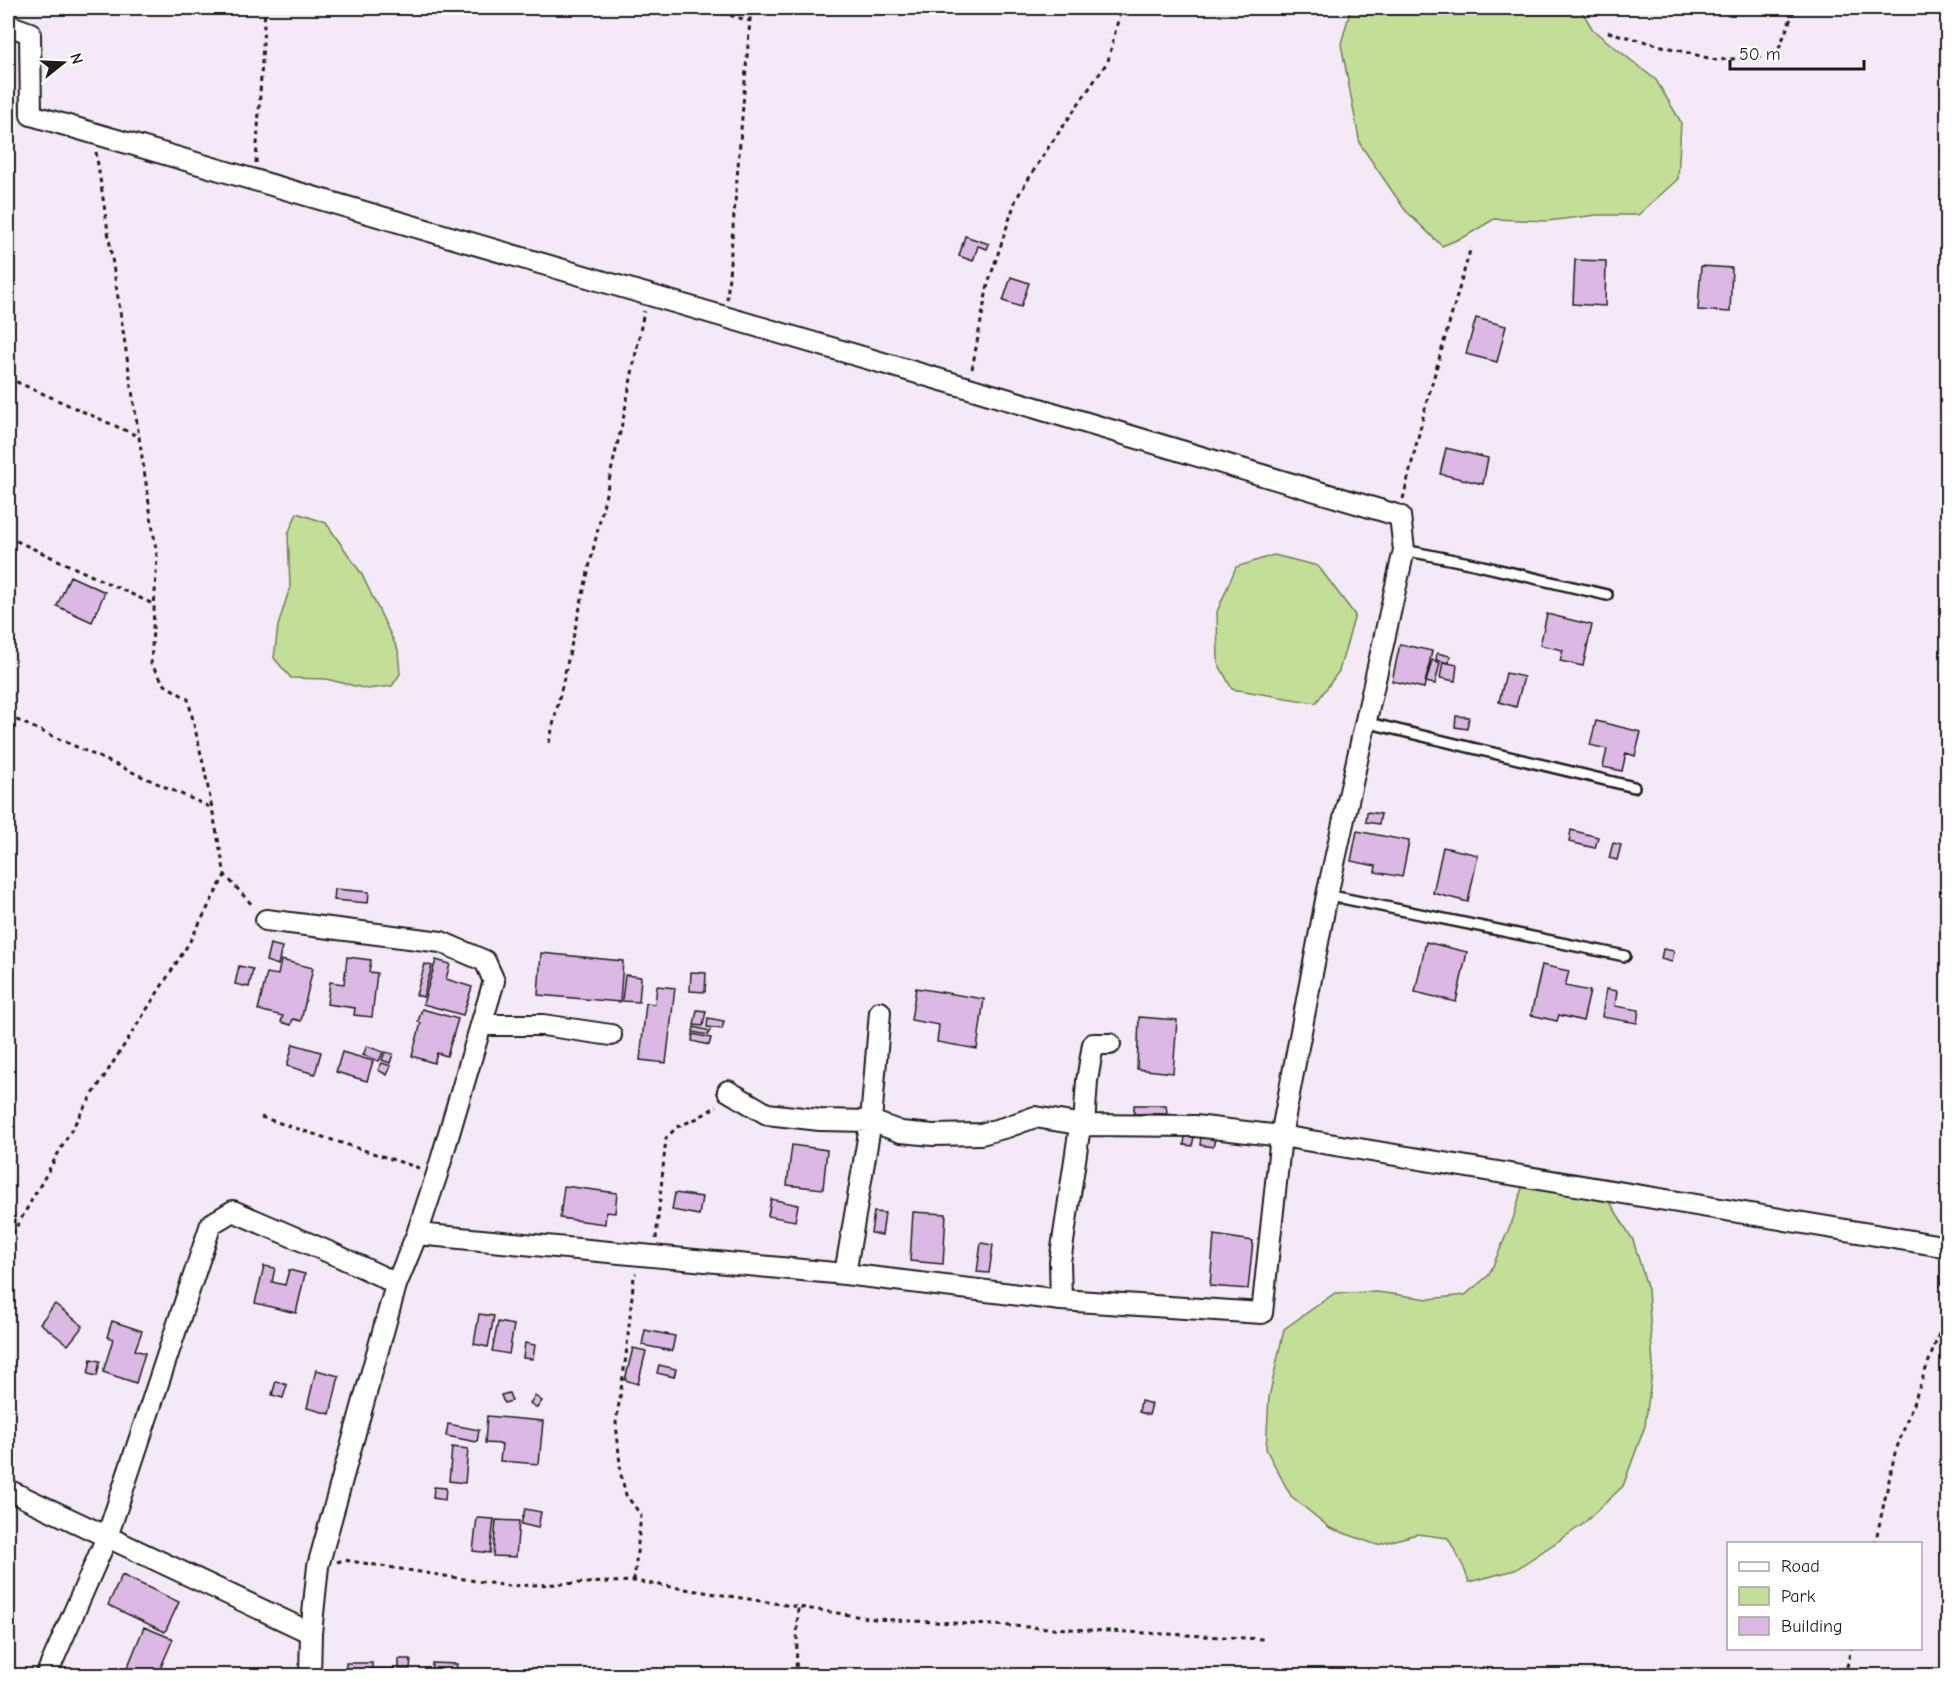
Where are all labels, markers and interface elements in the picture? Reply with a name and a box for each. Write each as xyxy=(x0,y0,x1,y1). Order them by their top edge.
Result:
north arrow xyxy=(33,33,93,93)
scale bar xyxy=(1730,33,1864,71)
text: 50 m xyxy=(1739,44,1781,65)
text: N xyxy=(66,51,86,66)
legend xyxy=(1727,1542,1922,1650)
text: Road xyxy=(1781,1556,1820,1577)
text: Park xyxy=(1781,1586,1816,1607)
text: Building xyxy=(1781,1616,1843,1637)

